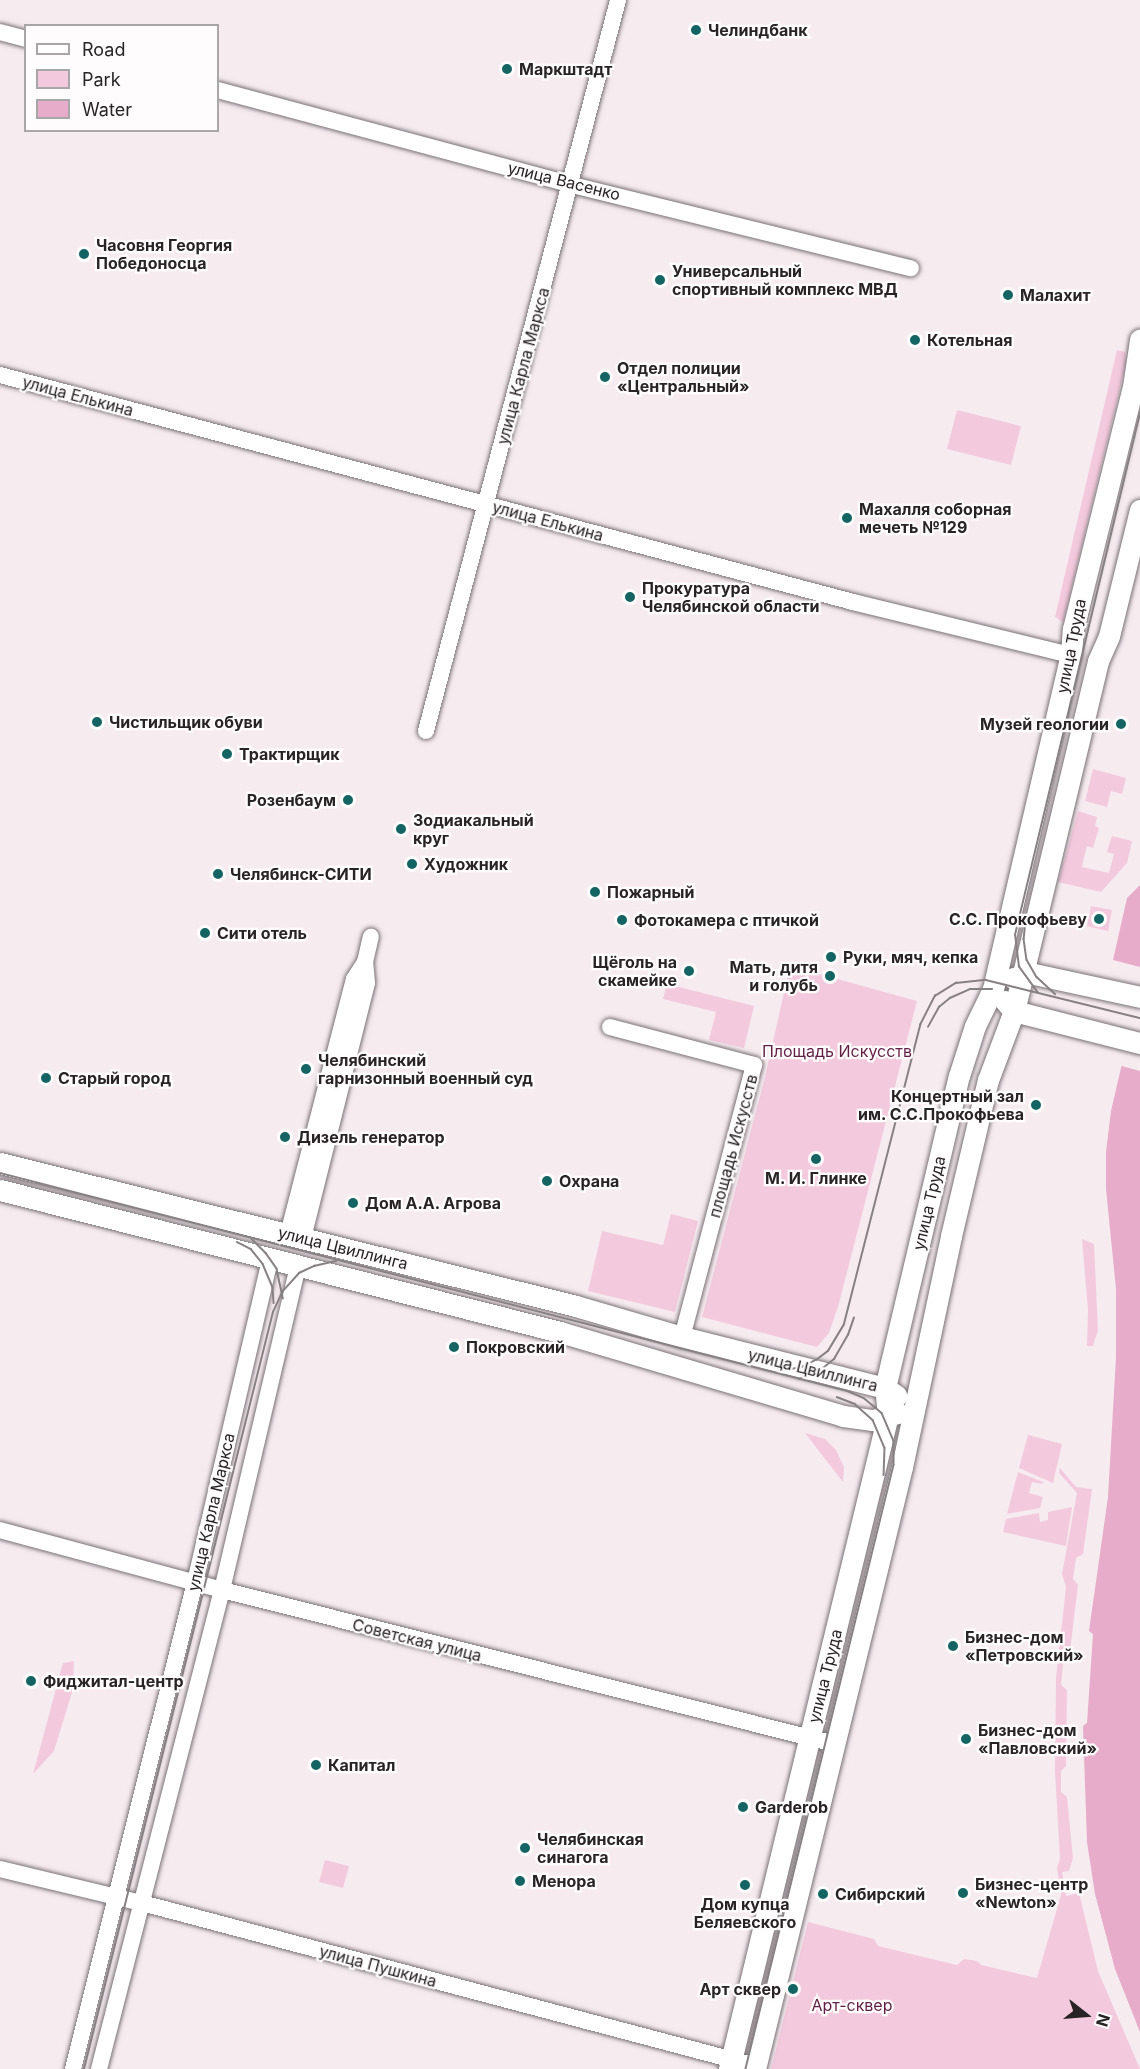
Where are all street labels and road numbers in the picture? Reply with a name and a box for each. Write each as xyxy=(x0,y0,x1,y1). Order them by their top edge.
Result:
street label: улица Васенко xyxy=(506,158,622,204)
street label: улица Карла Маркса xyxy=(493,285,553,447)
street label: улица Елькина xyxy=(20,372,136,420)
street label: улица Елькина xyxy=(490,497,606,545)
street label: улица Труда xyxy=(1052,597,1090,695)
street label: площадь Искусств xyxy=(705,1072,761,1220)
street label: улица Труда xyxy=(909,1154,949,1252)
street label: улица Цвиллинга xyxy=(276,1223,410,1273)
street label: улица Цвиллинга xyxy=(746,1345,880,1395)
street label: улица Карла Маркса xyxy=(183,1431,239,1593)
street label: Советская улица xyxy=(350,1615,484,1665)
street label: улица Труда xyxy=(804,1627,846,1725)
street label: улица Пушкина xyxy=(317,1941,439,1991)

